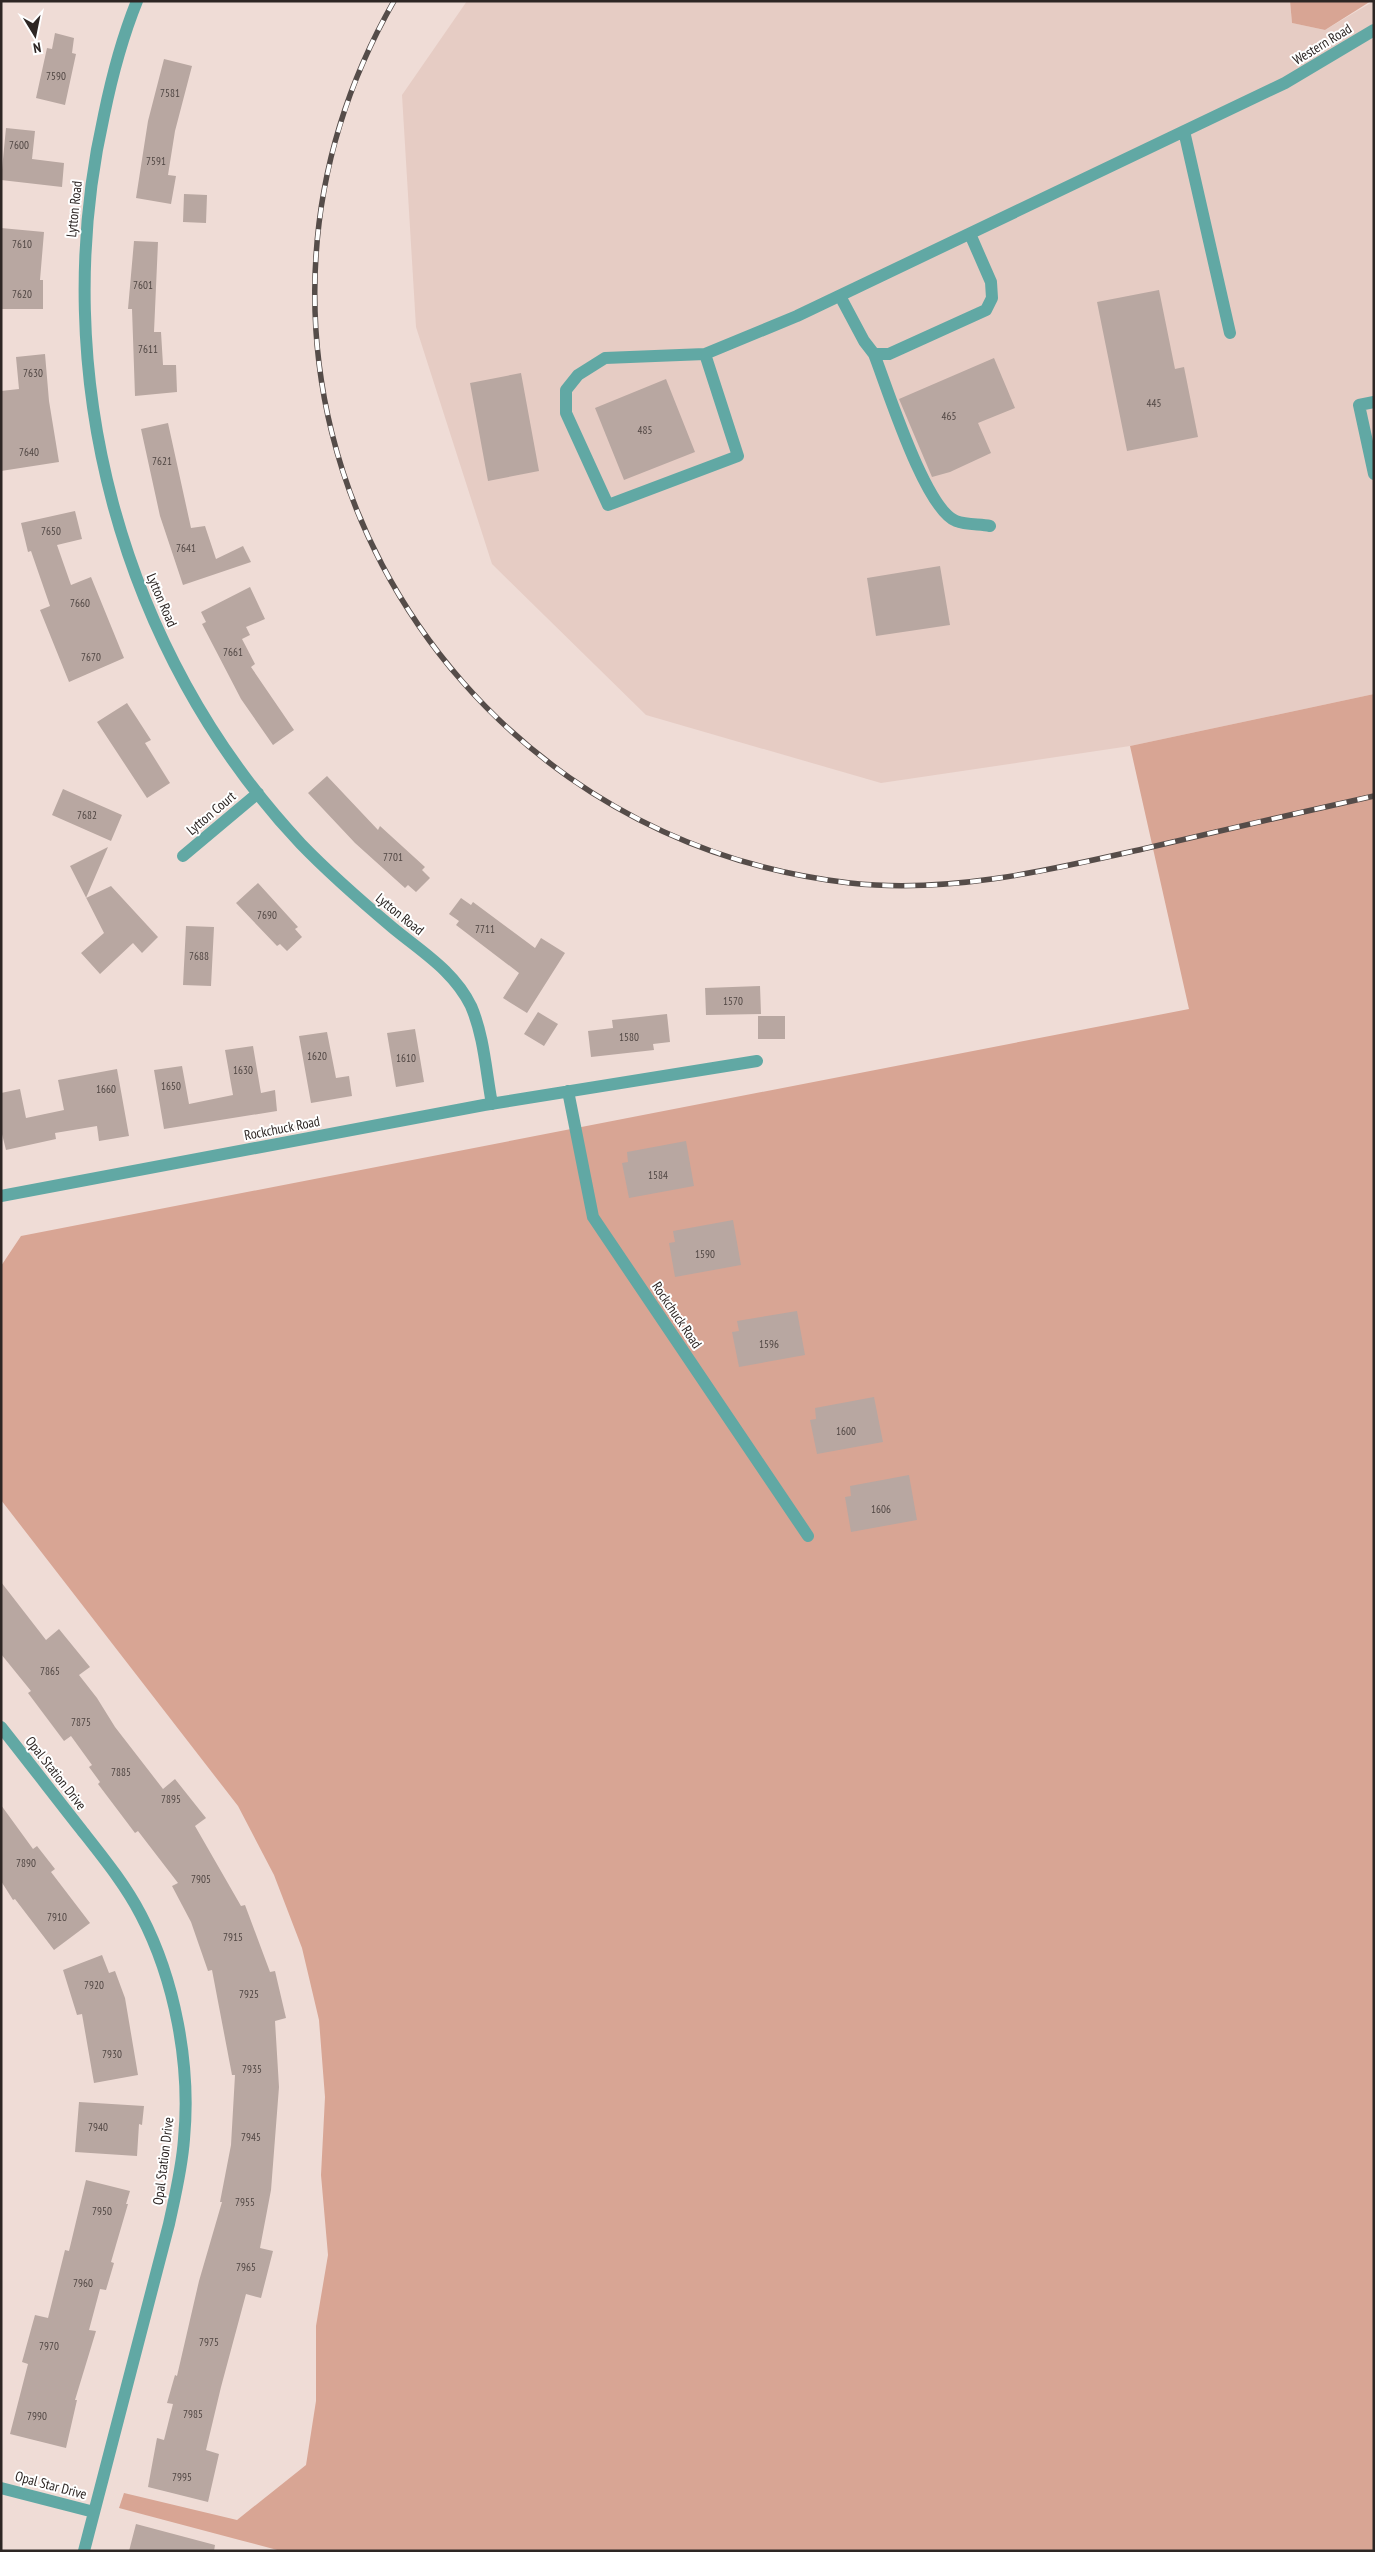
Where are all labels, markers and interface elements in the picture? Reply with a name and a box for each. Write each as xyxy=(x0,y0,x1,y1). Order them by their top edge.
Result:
north arrow xyxy=(10,10,60,60)
street label: Western Road xyxy=(1289,19,1355,69)
text: N xyxy=(32,38,43,57)
house number: 7590 xyxy=(46,69,66,83)
house number: 7581 xyxy=(160,86,180,100)
house number: 7600 xyxy=(9,138,29,152)
house number: 7591 xyxy=(146,154,166,168)
street label: Lytton Road xyxy=(62,180,86,238)
house number: 7610 xyxy=(12,237,32,251)
house number: 7601 xyxy=(133,278,153,292)
house number: 7620 xyxy=(12,287,32,301)
house number: 7611 xyxy=(138,342,158,356)
house number: 7630 xyxy=(23,366,43,380)
house number: 445 xyxy=(1147,396,1161,410)
house number: 465 xyxy=(942,409,956,423)
house number: 485 xyxy=(638,423,652,437)
house number: 7640 xyxy=(19,445,39,459)
house number: 7621 xyxy=(152,454,172,468)
house number: 7650 xyxy=(41,524,61,538)
house number: 7641 xyxy=(176,541,196,555)
street label: Lytton Road xyxy=(143,570,181,630)
house number: 7660 xyxy=(70,596,90,610)
house number: 7661 xyxy=(223,645,243,659)
house number: 7670 xyxy=(81,650,101,664)
street label: Lytton Court xyxy=(183,787,239,839)
house number: 7682 xyxy=(77,808,97,822)
house number: 7701 xyxy=(383,850,403,864)
street label: Lytton Road xyxy=(372,889,428,939)
house number: 7690 xyxy=(257,908,277,922)
house number: 7711 xyxy=(475,922,495,936)
house number: 7688 xyxy=(189,949,209,963)
house number: 1570 xyxy=(723,994,743,1008)
house number: 1580 xyxy=(619,1030,639,1044)
house number: 1620 xyxy=(307,1049,327,1063)
house number: 1610 xyxy=(396,1051,416,1065)
house number: 1630 xyxy=(233,1063,253,1077)
house number: 1650 xyxy=(161,1079,181,1093)
house number: 1660 xyxy=(96,1082,116,1096)
street label: Rockchuck Road xyxy=(243,1112,321,1144)
house number: 1584 xyxy=(648,1168,668,1182)
house number: 1590 xyxy=(695,1247,715,1261)
street label: Rockchuck Road xyxy=(648,1278,706,1352)
house number: 1596 xyxy=(759,1337,779,1351)
house number: 1600 xyxy=(836,1424,856,1438)
house number: 1606 xyxy=(871,1502,891,1516)
house number: 7865 xyxy=(40,1664,60,1678)
house number: 7875 xyxy=(71,1715,91,1729)
street label: Opal Station Drive xyxy=(22,1733,90,1814)
house number: 7885 xyxy=(111,1765,131,1779)
house number: 7895 xyxy=(161,1792,181,1806)
house number: 7890 xyxy=(16,1856,36,1870)
house number: 7905 xyxy=(191,1872,211,1886)
house number: 7910 xyxy=(47,1910,67,1924)
house number: 7915 xyxy=(223,1930,243,1944)
house number: 7920 xyxy=(84,1978,104,1992)
house number: 7925 xyxy=(239,1987,259,2001)
house number: 7930 xyxy=(102,2047,122,2061)
house number: 7935 xyxy=(242,2062,262,2076)
street label: Opal Station Drive xyxy=(149,2116,177,2206)
house number: 7940 xyxy=(88,2120,108,2134)
house number: 7945 xyxy=(241,2130,261,2144)
house number: 7955 xyxy=(235,2195,255,2209)
house number: 7950 xyxy=(92,2204,112,2218)
house number: 7965 xyxy=(236,2260,256,2274)
house number: 7960 xyxy=(73,2276,93,2290)
house number: 7975 xyxy=(199,2335,219,2349)
house number: 7970 xyxy=(39,2339,59,2353)
house number: 7985 xyxy=(183,2407,203,2421)
house number: 7990 xyxy=(27,2409,47,2423)
street label: Opal Star Drive xyxy=(13,2467,89,2503)
house number: 7995 xyxy=(172,2470,192,2484)

